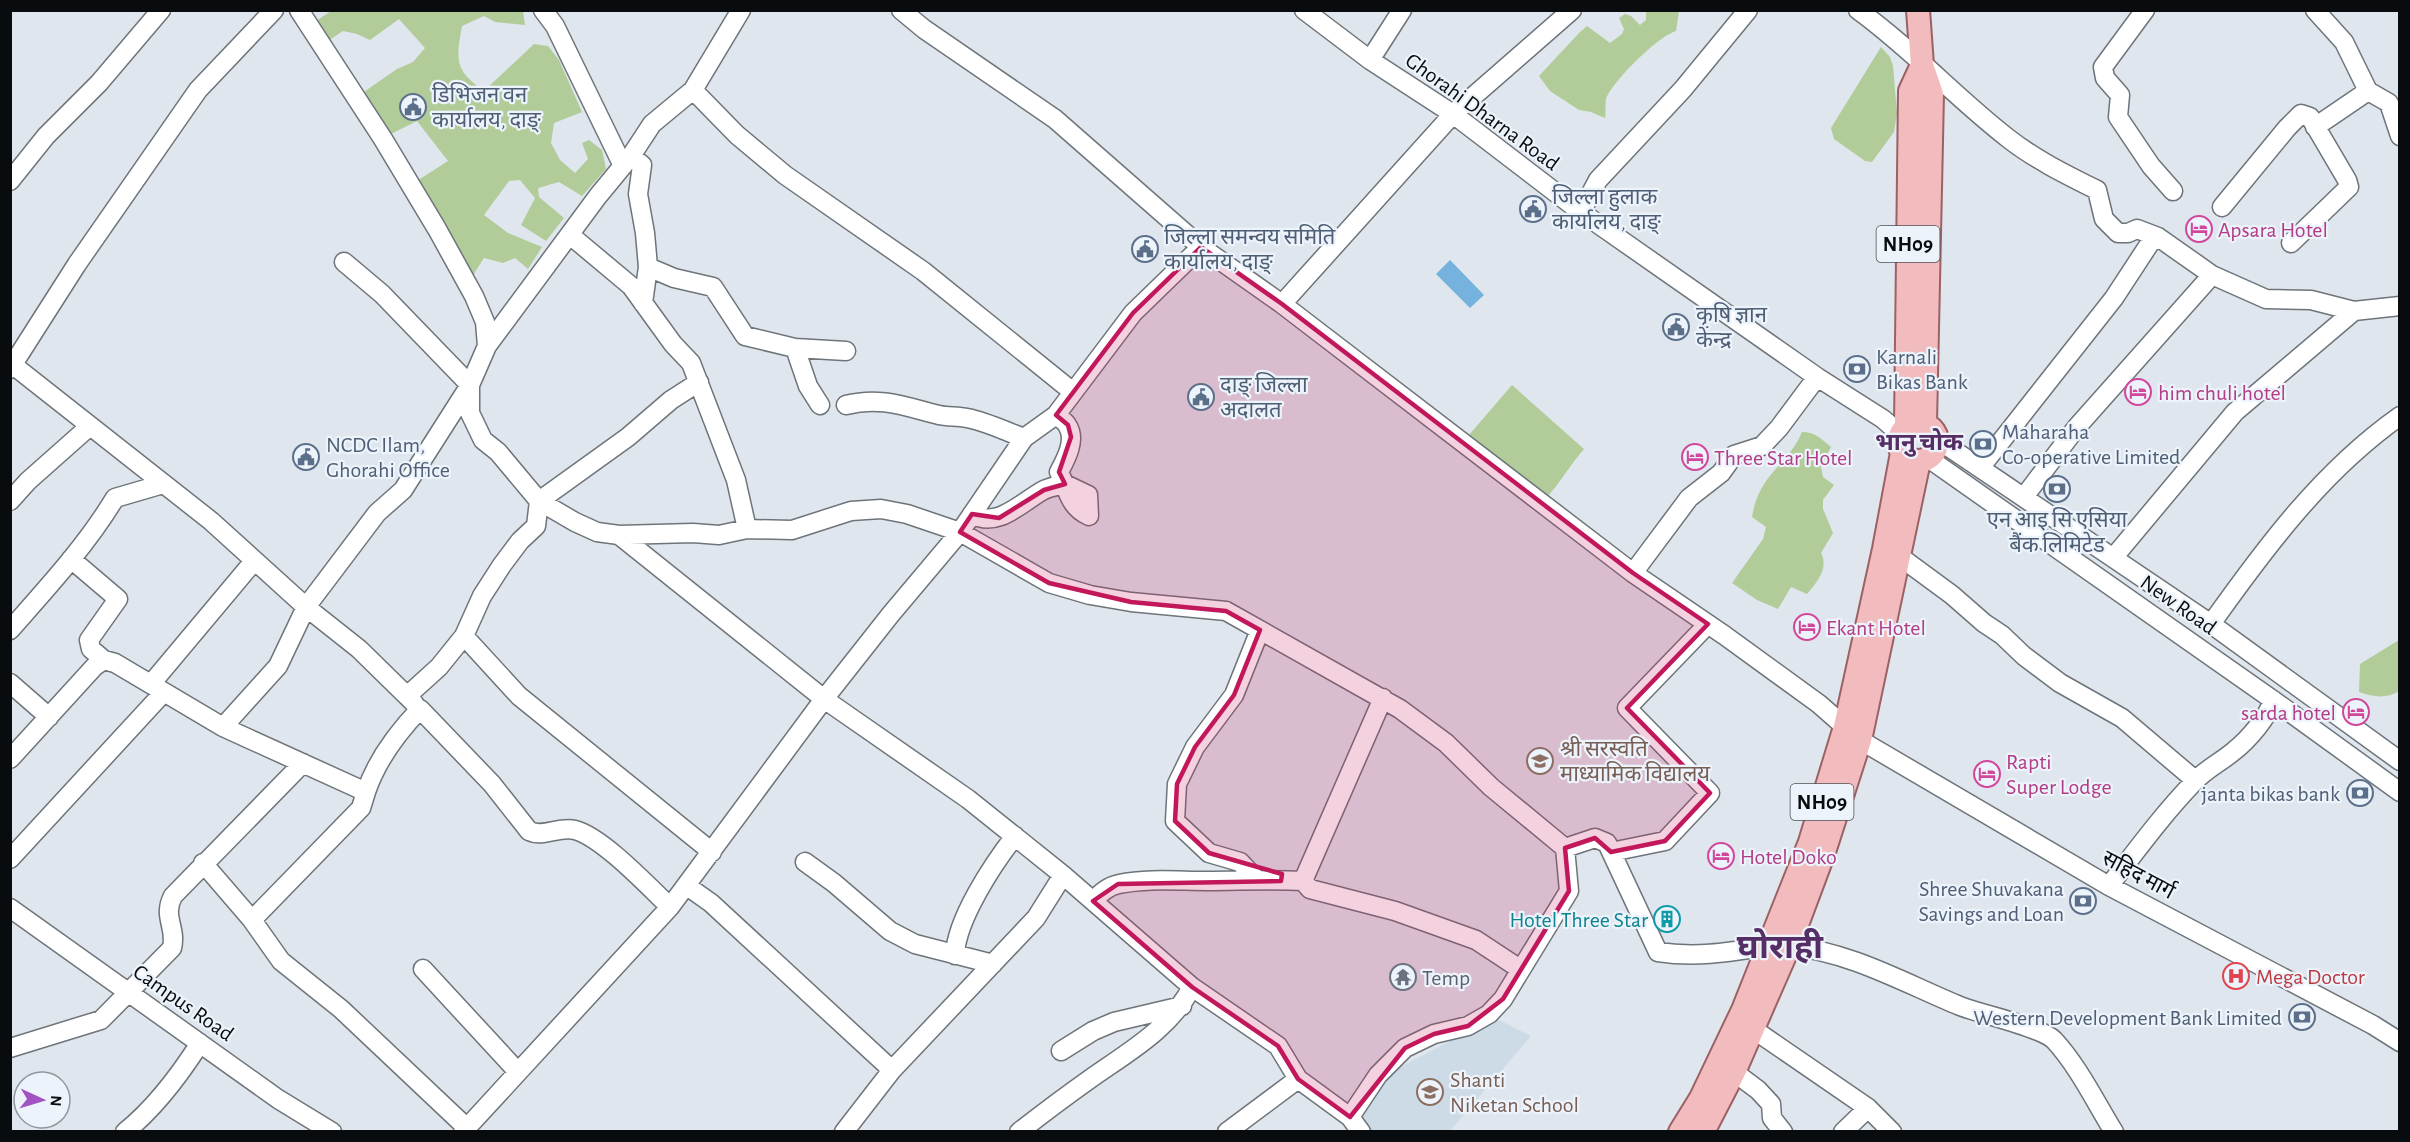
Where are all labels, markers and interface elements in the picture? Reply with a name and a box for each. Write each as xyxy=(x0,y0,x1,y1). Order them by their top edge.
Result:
street label: Ghorahi Dharna Road xyxy=(1401,49,1563,175)
place label: डिभिजन वन कार्यालय, दाङ् xyxy=(432,82,542,133)
public building icon: डिभिजन वन कार्यालय, दाङ् xyxy=(398,92,428,122)
place label: जिल्ला हुलाक कार्यालय, दाङ् xyxy=(1552,184,1662,235)
public building icon: जिल्ला हुलाक कार्यालय, दाङ् xyxy=(1518,194,1548,224)
hotel icon: Apsara Hotel xyxy=(2184,214,2214,244)
place label: Apsara Hotel xyxy=(2218,219,2328,241)
place label: जिल्ला समन्वय समिति कार्यालय, दाङ् xyxy=(1164,224,1336,275)
road number: NH09 xyxy=(1876,226,1940,262)
public building icon: जिल्ला समन्वय समिति कार्यालय, दाङ् xyxy=(1130,234,1160,264)
place label: कृषि ज्ञान केन्द्र xyxy=(1696,302,1768,351)
public building icon: कृषि ज्ञान केन्द्र xyxy=(1661,312,1691,342)
place label: Karnali Bikas Bank xyxy=(1876,346,1968,393)
bank icon: Karnali Bikas Bank xyxy=(1842,354,1872,384)
place label: दाङ् जिल्ला अदालत xyxy=(1220,372,1308,421)
hotel icon: him chuli hotel xyxy=(2123,377,2153,407)
public building icon: दाङ् जिल्ला अदालत xyxy=(1186,382,1216,412)
place label: him chuli hotel xyxy=(2158,382,2286,404)
place label: Maharaha Co-operative Limited xyxy=(2002,421,2181,468)
district label: भानु चोक xyxy=(1875,428,1964,457)
bank icon: Maharaha Co-operative Limited xyxy=(1968,429,1998,459)
place label: NCDC Ilam, Ghorahi Office xyxy=(326,434,450,481)
public building icon: NCDC Ilam, Ghorahi Office xyxy=(291,442,321,472)
hotel icon: Three Star Hotel xyxy=(1680,442,1710,472)
place label: Three Star Hotel xyxy=(1714,447,1853,469)
bank icon: एन आइ सि एसिया बैंक लिमिटेड xyxy=(2042,474,2072,504)
place label: एन आइ सि एसिया बैंक लिमिटेड xyxy=(1987,507,2127,556)
street label: New Road xyxy=(2137,571,2220,639)
hotel icon: Ekant Hotel xyxy=(1792,612,1822,642)
place label: Ekant Hotel xyxy=(1826,617,1926,639)
hotel icon: sarda hotel xyxy=(2341,697,2371,727)
place label: sarda hotel xyxy=(2241,702,2336,724)
place label: श्री सरस्वति माध्यामिक विद्यालय xyxy=(1560,736,1711,785)
school or university icon: श्री सरस्वति माध्यामिक विद्यालय xyxy=(1525,746,1555,776)
place label: Rapti Super Lodge xyxy=(2006,751,2112,798)
hotel icon: Rapti Super Lodge xyxy=(1972,759,2002,789)
bank icon: janta bikas bank xyxy=(2345,778,2375,808)
place label: janta bikas bank xyxy=(2201,783,2340,805)
road number: NH09 xyxy=(1790,784,1854,820)
hotel icon: Hotel Doko xyxy=(1706,841,1736,871)
street label: सहिद मार्ग xyxy=(2099,845,2180,904)
place label: Hotel Doko xyxy=(1740,846,1837,868)
place label: Shree Shuvakana Savings and Loan xyxy=(1918,878,2064,925)
bank icon: Shree Shuvakana Savings and Loan xyxy=(2068,886,2098,916)
building icon: Hotel Three Star xyxy=(1652,904,1682,934)
place label: Hotel Three Star xyxy=(1509,909,1648,931)
district label: घोराही xyxy=(1737,928,1824,965)
street label: Campus Road xyxy=(129,960,238,1045)
hospital icon: Mega Doctor xyxy=(2221,961,2251,991)
temple icon: Temp xyxy=(1388,962,1418,992)
place label: Mega Doctor xyxy=(2256,966,2365,988)
place label: Temp xyxy=(1422,967,1470,989)
bank icon: Western Development Bank Limited xyxy=(2287,1002,2317,1032)
place label: Western Development Bank Limited xyxy=(1973,1007,2282,1029)
place label: Shanti Niketan School xyxy=(1450,1069,1579,1116)
north arrow xyxy=(12,1070,72,1130)
school or university icon: Shanti Niketan School xyxy=(1415,1077,1445,1107)
text: N xyxy=(48,1095,64,1107)

